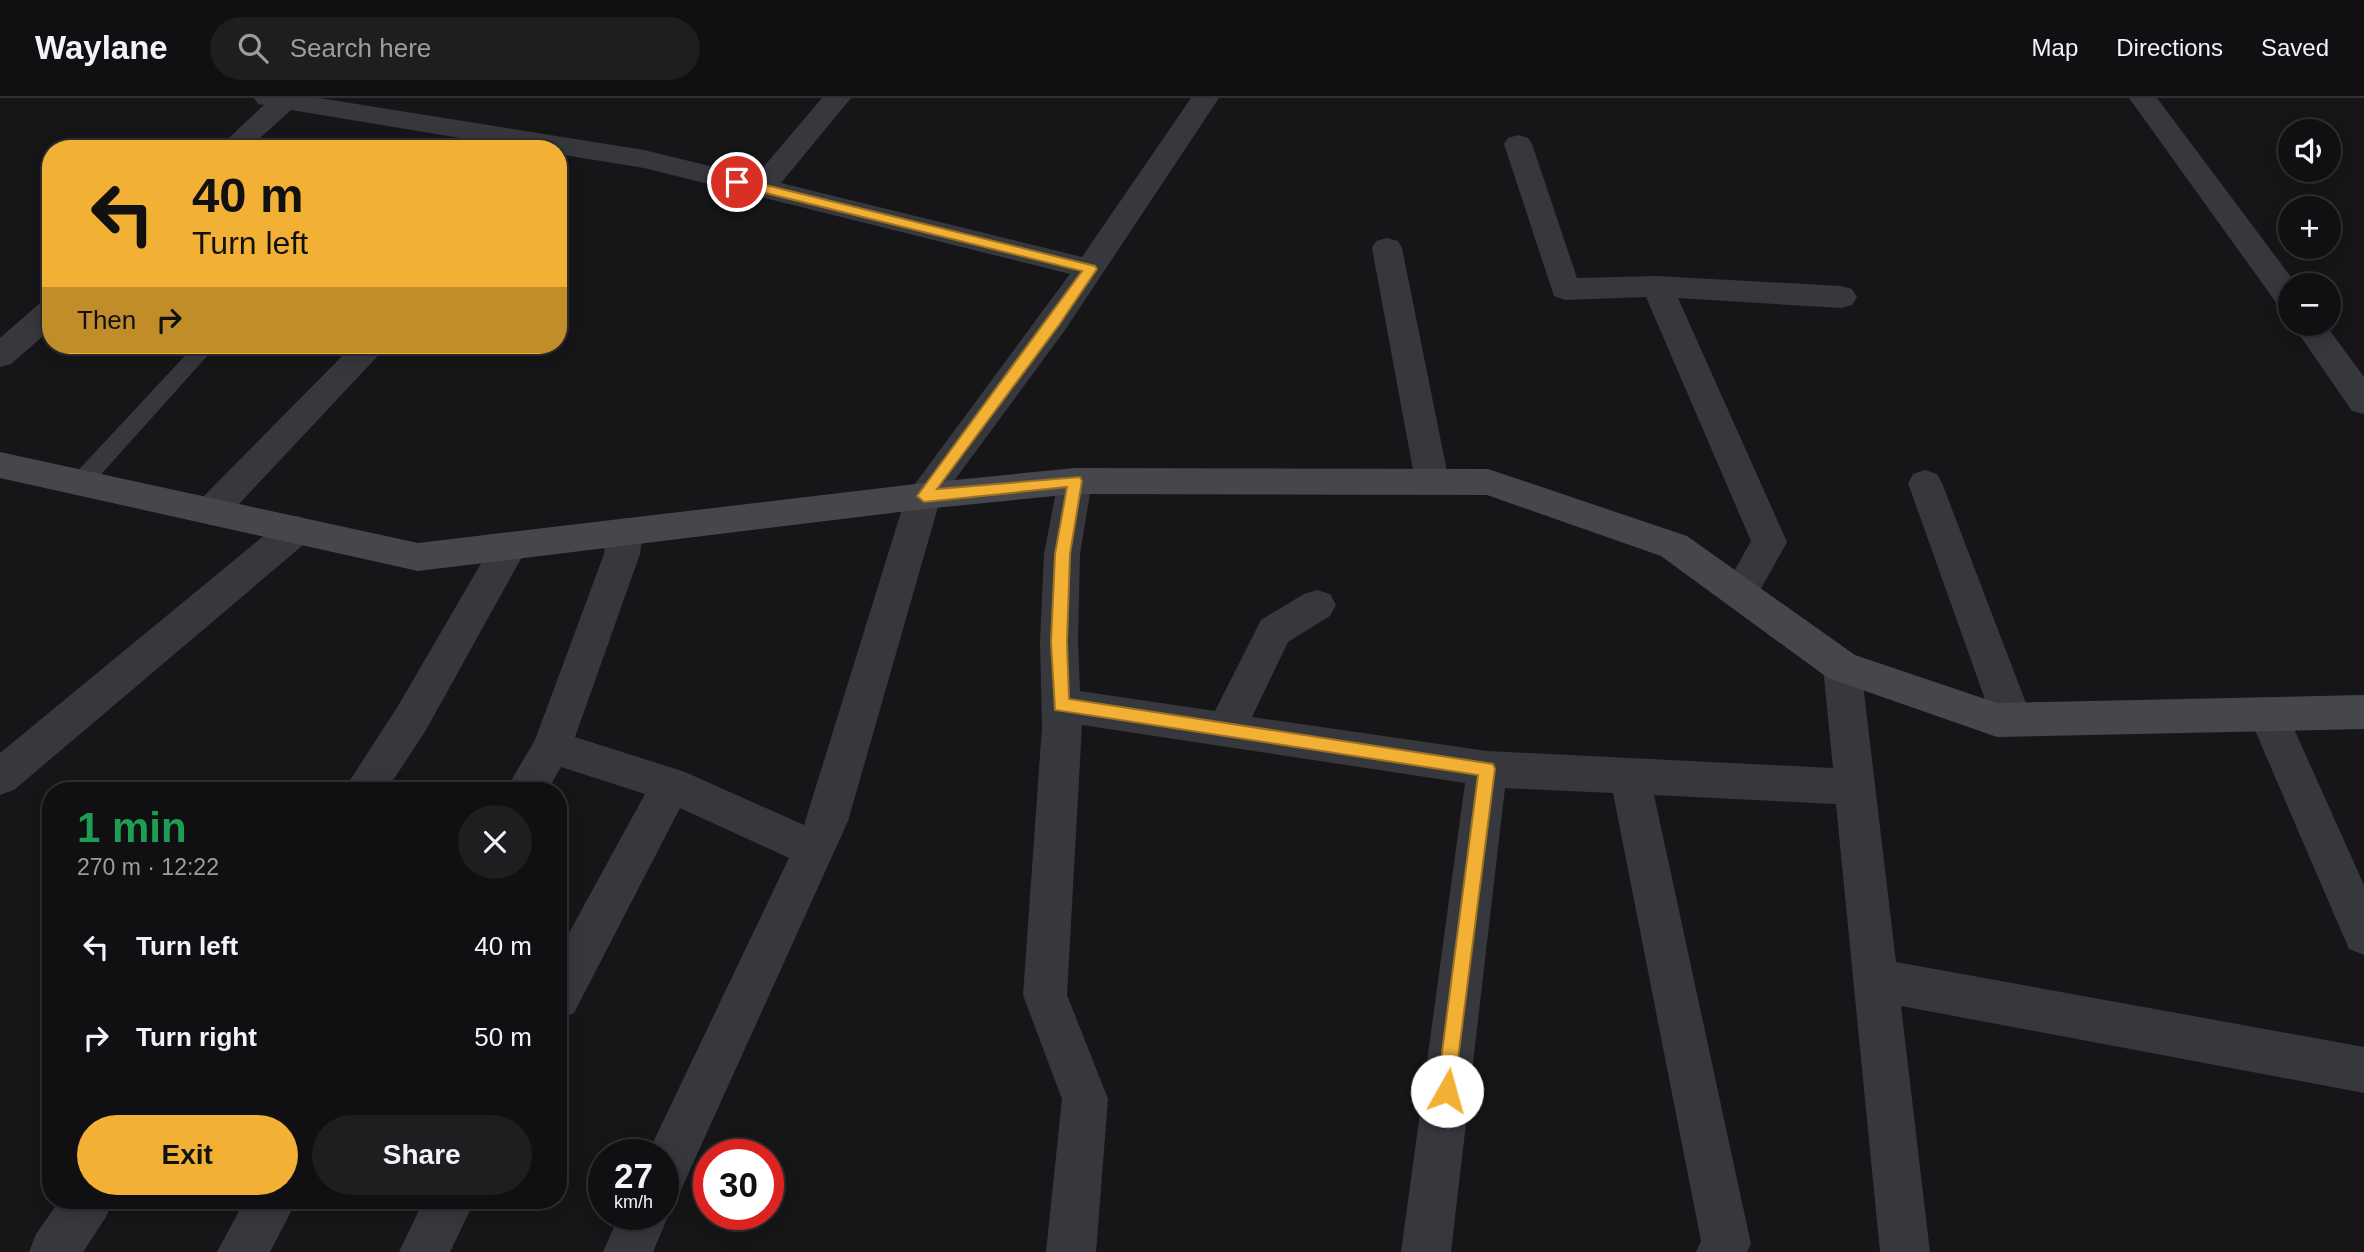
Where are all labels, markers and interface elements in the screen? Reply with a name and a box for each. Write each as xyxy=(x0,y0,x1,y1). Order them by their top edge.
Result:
search box xyxy=(210,17,700,80)
text: Waylane xyxy=(35,29,168,66)
icon: search xyxy=(234,29,272,67)
text: Search here xyxy=(290,33,431,63)
text: Map xyxy=(2032,34,2078,61)
text: Directions xyxy=(2116,34,2223,61)
text: Saved xyxy=(2261,34,2329,61)
map controls xyxy=(2278,119,2341,336)
button: sound xyxy=(2278,119,2341,182)
pin xyxy=(707,152,767,212)
icon: arrive xyxy=(718,163,756,201)
icon: left xyxy=(77,168,168,259)
text: 40 m xyxy=(192,168,304,222)
button: + xyxy=(2278,196,2341,259)
text: Turn left xyxy=(192,225,308,261)
button: − xyxy=(2278,273,2341,336)
icon: right xyxy=(150,301,188,339)
text: Then xyxy=(77,305,136,335)
text: 1 min xyxy=(77,804,187,851)
button: close xyxy=(458,805,532,879)
text: 270 m · 12:22 xyxy=(77,854,219,880)
icon: left xyxy=(77,928,115,966)
text: Turn left xyxy=(136,931,238,961)
text: 40 m xyxy=(474,931,532,961)
icon: right xyxy=(77,1019,115,1057)
text: Turn right xyxy=(136,1022,257,1052)
text: 50 m xyxy=(474,1022,532,1052)
position arrow xyxy=(1410,1054,1484,1128)
button: Exit xyxy=(77,1115,298,1195)
button: Share xyxy=(312,1115,532,1195)
speed limit sign: 30 xyxy=(693,1139,784,1230)
text: 27 xyxy=(614,1156,653,1195)
text: km/h xyxy=(614,1192,653,1212)

